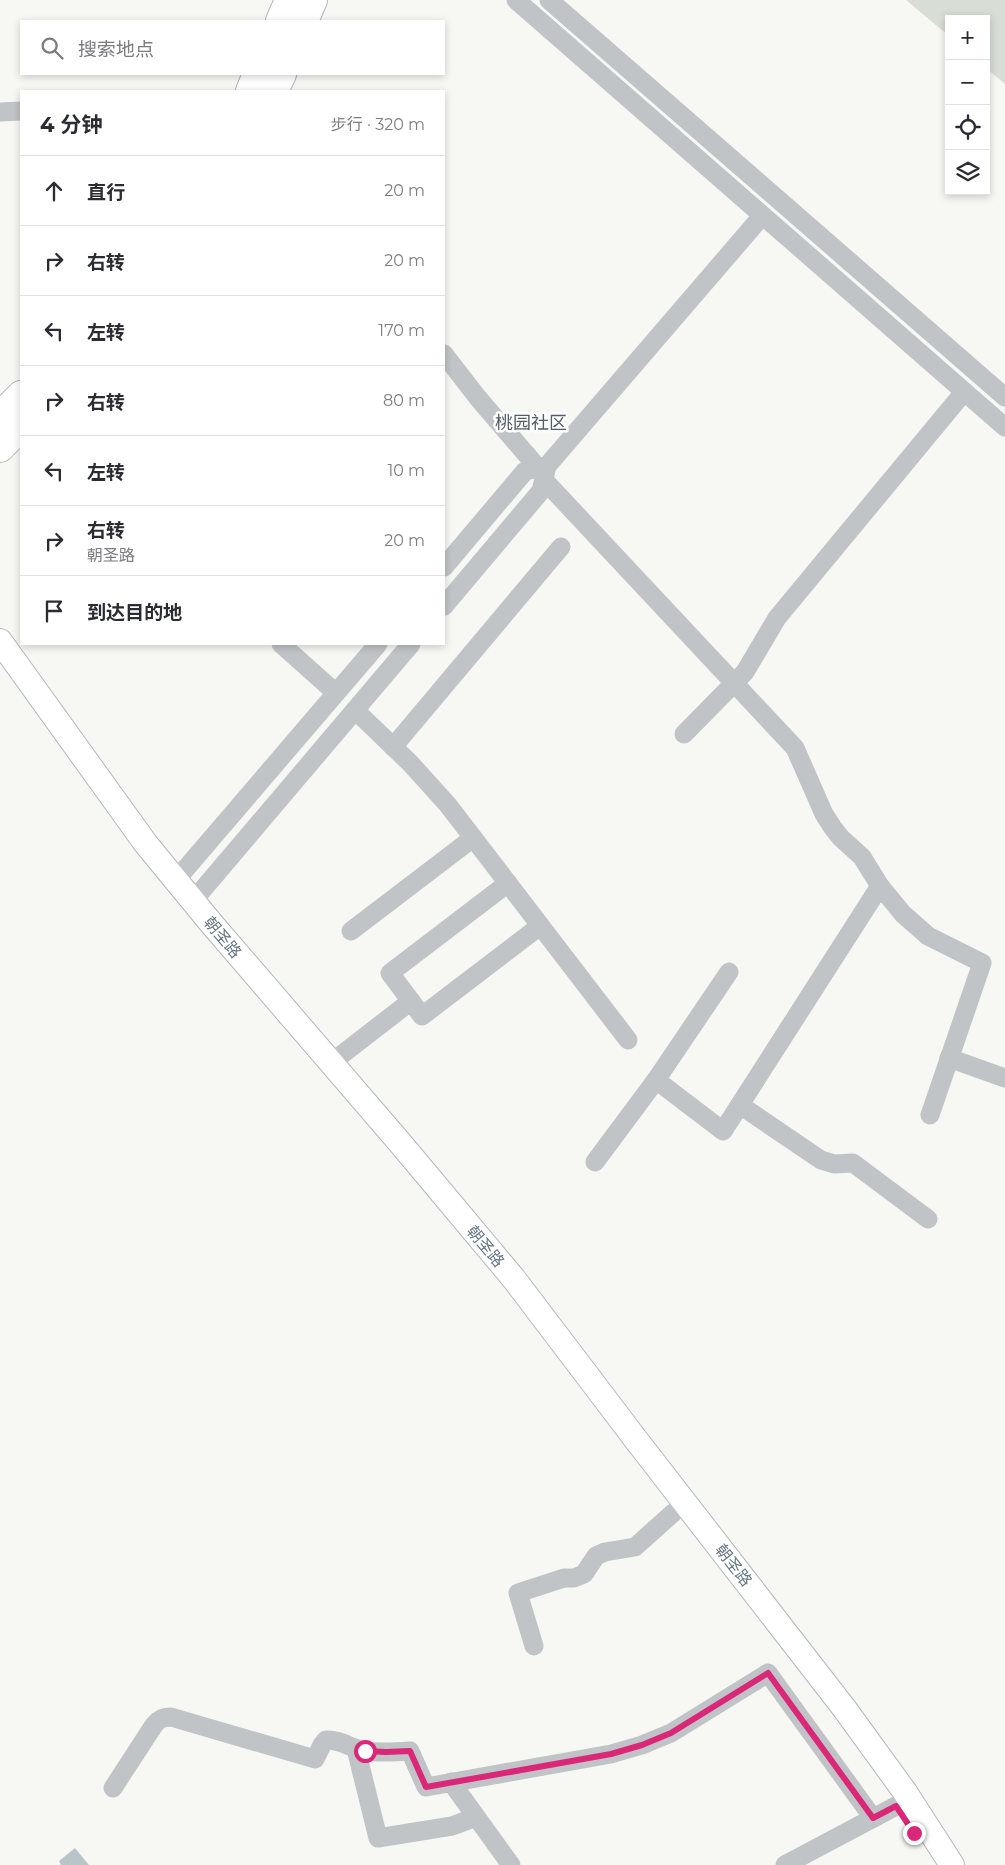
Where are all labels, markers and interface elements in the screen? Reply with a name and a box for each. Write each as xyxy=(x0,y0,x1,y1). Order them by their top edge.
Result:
map controls xyxy=(945,15,990,195)
button: + xyxy=(945,15,990,60)
search box xyxy=(20,20,445,75)
icon: search xyxy=(38,34,66,62)
text: 搜索地点 xyxy=(78,38,154,61)
button: − xyxy=(945,60,990,105)
button: locate xyxy=(945,105,990,150)
text: 4 分钟 xyxy=(40,112,102,137)
text: 步行 · 320 m xyxy=(331,115,425,134)
button: layers xyxy=(945,150,990,195)
icon: ahead xyxy=(40,177,68,205)
text: 直行 xyxy=(87,181,125,204)
text: 20 m xyxy=(384,181,425,200)
icon: right xyxy=(40,247,68,275)
text: 右转 xyxy=(87,251,125,274)
text: 20 m xyxy=(384,251,425,270)
icon: left xyxy=(40,317,68,345)
text: 左转 xyxy=(87,321,125,344)
text: 170 m xyxy=(378,321,425,340)
icon: right xyxy=(40,387,68,415)
text: 右转 xyxy=(87,391,125,414)
text: 80 m xyxy=(383,391,425,410)
district label: 桃园社区 xyxy=(495,412,567,434)
icon: left xyxy=(40,457,68,485)
text: 左转 xyxy=(87,461,125,484)
text: 10 m xyxy=(387,461,425,480)
text: 右转 xyxy=(87,519,125,542)
icon: right xyxy=(40,527,68,555)
text: 20 m xyxy=(384,531,425,550)
text: 朝圣路 xyxy=(87,546,135,565)
icon: arrive xyxy=(40,597,68,625)
text: 到达目的地 xyxy=(87,601,182,624)
street label: 朝圣路 xyxy=(200,913,245,962)
street label: 朝圣路 xyxy=(463,1222,508,1271)
street label: 朝圣路 xyxy=(711,1541,756,1590)
route start xyxy=(354,1740,377,1763)
route end xyxy=(903,1822,926,1845)

